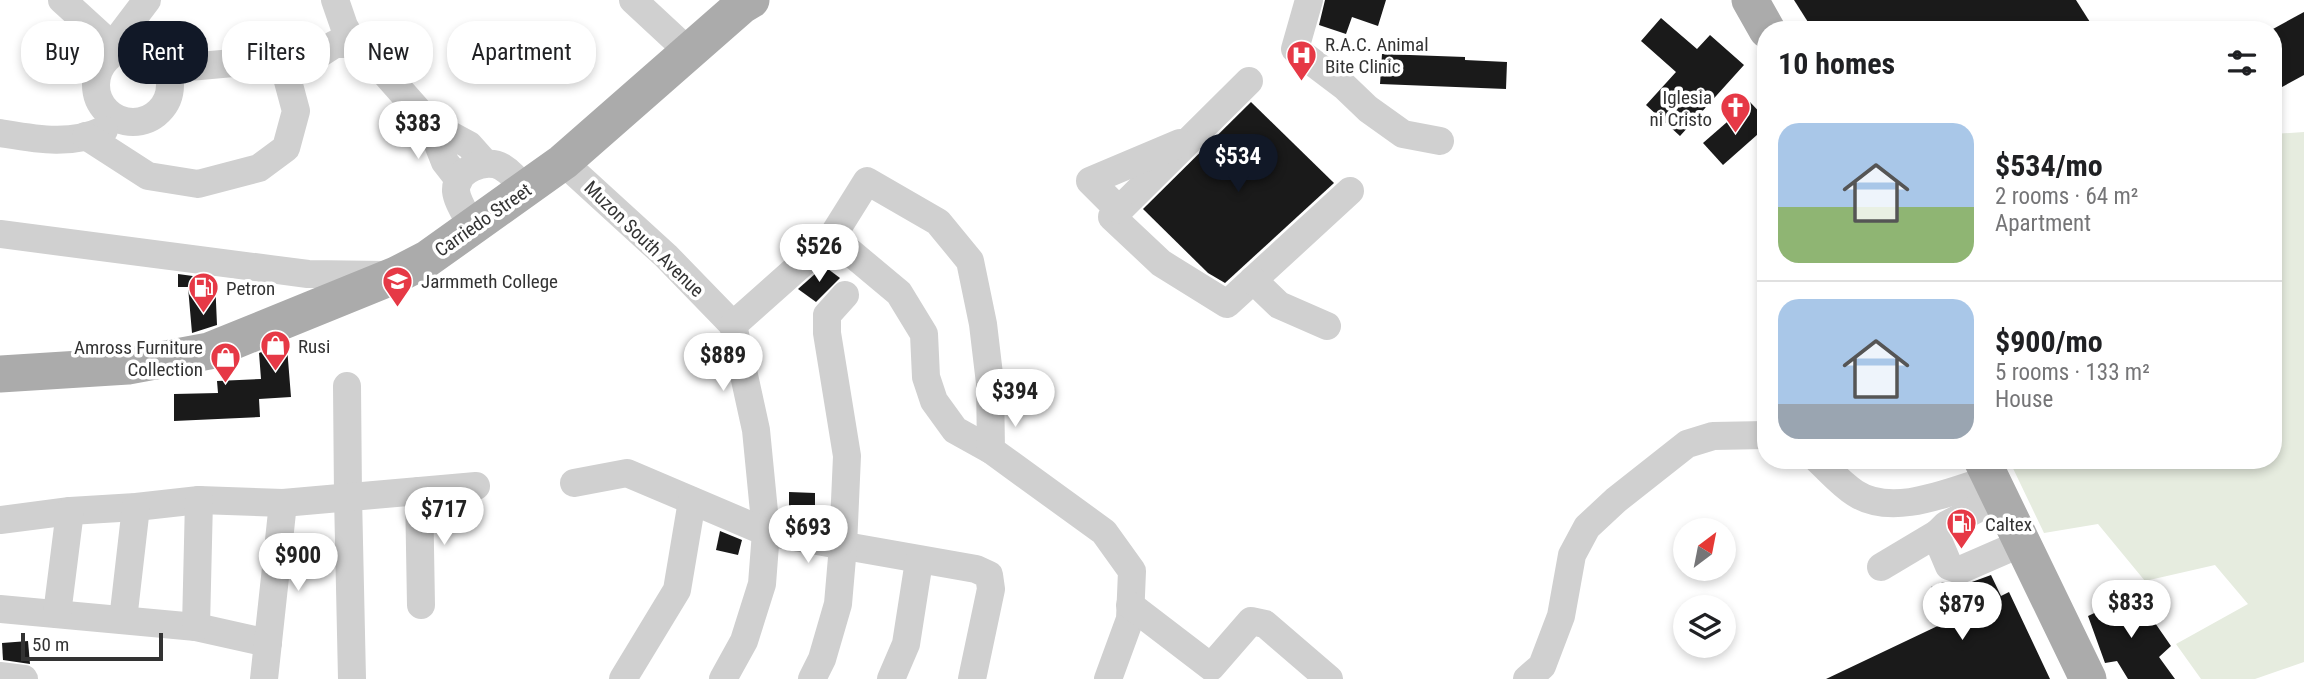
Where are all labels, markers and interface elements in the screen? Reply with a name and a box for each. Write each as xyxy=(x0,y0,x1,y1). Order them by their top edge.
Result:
chip: Buy xyxy=(21,21,104,84)
chip: Rent xyxy=(118,21,208,84)
chip: Filters xyxy=(222,21,330,84)
chip: New xyxy=(344,21,433,84)
chip: Apartment xyxy=(447,21,596,84)
place label: R.A.C. Animal Bite Clinic xyxy=(1325,33,1429,78)
hospital icon: R.A.C. Animal Bite Clinic xyxy=(1285,38,1319,82)
icon: filters xyxy=(2223,44,2261,82)
text: 10 homes xyxy=(1778,46,1895,81)
place label: Iglesia ni Cristo xyxy=(1650,86,1712,131)
church icon: Iglesia ni Cristo xyxy=(1718,91,1752,135)
pin: $383 xyxy=(377,102,459,161)
text: $383 xyxy=(395,110,441,137)
pin: $534 xyxy=(1197,134,1279,194)
text: $534 xyxy=(1215,143,1261,170)
text: $534/mo xyxy=(1995,148,2103,183)
icon: home xyxy=(1834,151,1918,235)
street label: Muzon South Avenue xyxy=(579,176,709,302)
street label: Carriedo Street xyxy=(430,178,536,262)
text: 2 rooms · 64 m² xyxy=(1995,183,2138,210)
text: Apartment xyxy=(1995,210,2091,237)
pin: $526 xyxy=(778,224,860,284)
text: $526 xyxy=(796,233,842,260)
school or university icon: Jarmmeth College xyxy=(381,264,415,308)
place label: Jarmmeth College xyxy=(421,270,558,293)
fuel station icon: Petron xyxy=(186,271,220,315)
place label: Petron xyxy=(226,277,275,300)
text: $900/mo xyxy=(1995,324,2103,359)
icon: home xyxy=(1834,327,1918,411)
shop icon: Rusi xyxy=(258,329,292,373)
pin: $889 xyxy=(682,334,764,393)
place label: Rusi xyxy=(298,335,330,358)
place label: Amross Furniture Collection xyxy=(74,336,203,381)
shop icon: Amross Furniture Collection xyxy=(209,341,243,385)
text: $889 xyxy=(700,342,746,369)
text: 5 rooms · 133 m² xyxy=(1995,359,2150,386)
pin: $394 xyxy=(974,370,1056,429)
text: $394 xyxy=(992,378,1038,405)
text: House xyxy=(1995,386,2053,413)
pin: $717 xyxy=(403,488,485,547)
text: $717 xyxy=(421,496,467,523)
pin: $693 xyxy=(767,505,849,565)
fuel station icon: Caltex xyxy=(1945,507,1979,551)
place label: Caltex xyxy=(1985,513,2032,536)
text: $693 xyxy=(785,514,831,541)
north arrow xyxy=(1673,518,1736,581)
map controls xyxy=(1673,518,1736,658)
pin: $900 xyxy=(257,534,339,593)
text: $900 xyxy=(275,542,321,569)
pin: $833 xyxy=(2090,580,2172,640)
pin: $879 xyxy=(1921,582,2003,642)
text: $833 xyxy=(2108,589,2154,616)
text: $879 xyxy=(1939,591,1985,618)
button: layers xyxy=(1673,595,1736,658)
scale bar xyxy=(21,630,163,662)
text: 50 m xyxy=(32,633,69,656)

